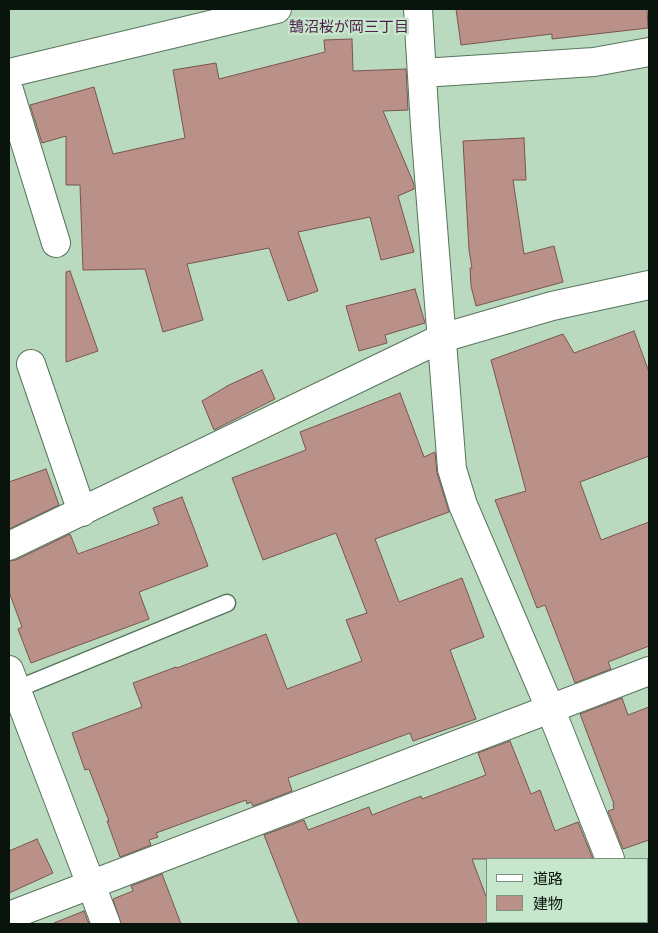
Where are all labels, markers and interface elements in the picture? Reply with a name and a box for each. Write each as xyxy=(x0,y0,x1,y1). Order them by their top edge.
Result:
district label: 鵠沼桜が岡三丁目 xyxy=(289,19,409,37)
legend xyxy=(486,858,648,923)
text: 道路 xyxy=(533,870,563,888)
text: 建物 xyxy=(533,895,563,913)

